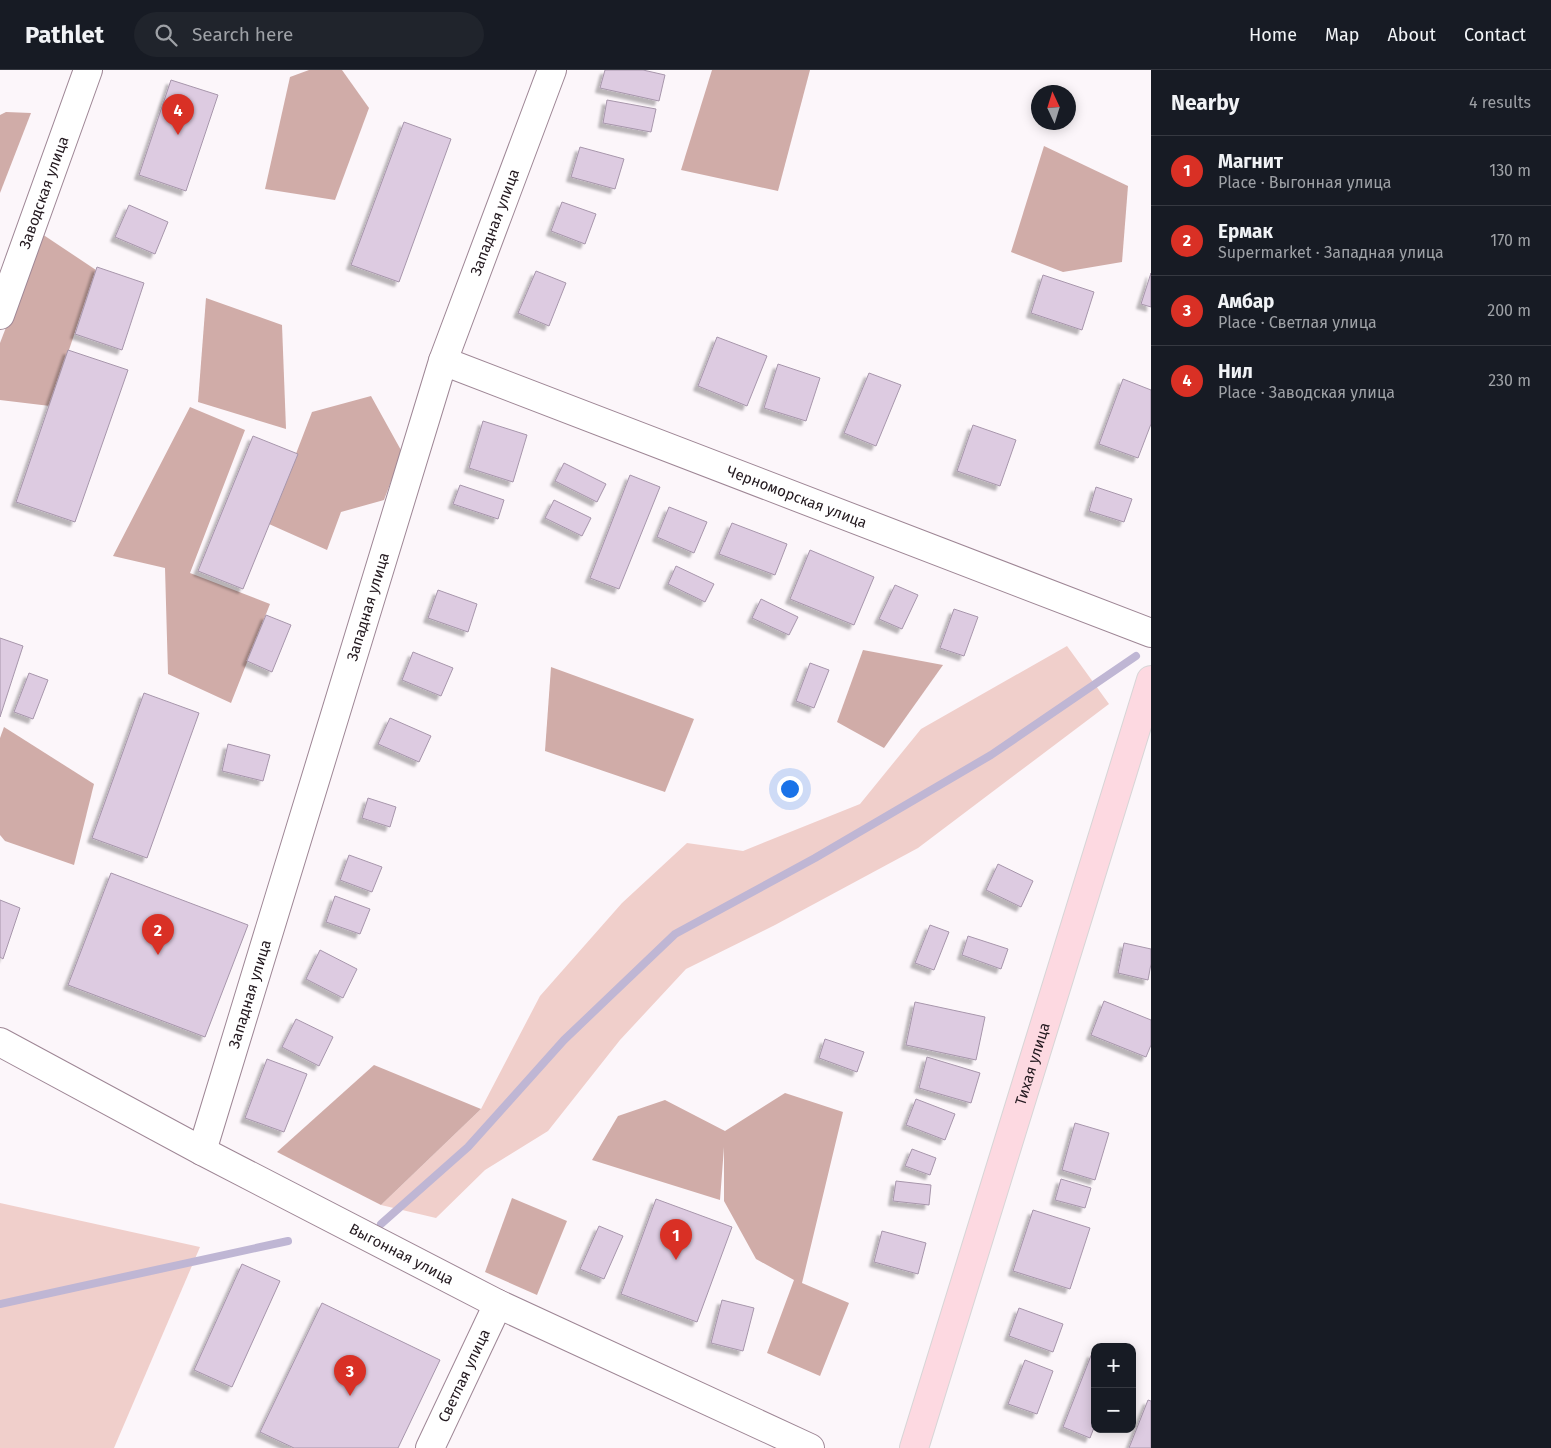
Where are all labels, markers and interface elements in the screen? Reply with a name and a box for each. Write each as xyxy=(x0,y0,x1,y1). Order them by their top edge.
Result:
search box xyxy=(134,12,484,57)
text: Pathlet xyxy=(25,21,104,49)
icon: search xyxy=(152,21,180,49)
text: Search here xyxy=(192,23,293,46)
text: Home xyxy=(1249,24,1297,46)
text: Map xyxy=(1325,24,1359,46)
text: About xyxy=(1387,24,1436,46)
text: Contact xyxy=(1464,24,1526,46)
north arrow xyxy=(1031,85,1076,130)
text: Nearby xyxy=(1171,90,1239,116)
text: 4 results xyxy=(1469,93,1531,112)
pin: 4 xyxy=(162,94,194,135)
street label: Заводская улица xyxy=(15,134,72,251)
text: Магнит xyxy=(1218,150,1283,173)
text: 1 xyxy=(1183,161,1191,180)
text: 130 m xyxy=(1489,161,1531,180)
street label: Западная улица xyxy=(467,166,523,278)
text: Place · Выгонная улица xyxy=(1218,173,1391,192)
text: Ермак xyxy=(1218,220,1273,243)
text: 2 xyxy=(1183,231,1191,250)
text: 170 m xyxy=(1490,231,1531,250)
text: Supermarket · Западная улица xyxy=(1218,243,1444,262)
text: Амбар xyxy=(1218,290,1274,313)
text: 3 xyxy=(1183,301,1191,320)
text: 200 m xyxy=(1487,301,1531,320)
text: Place · Светлая улица xyxy=(1218,313,1377,332)
text: Нил xyxy=(1218,360,1253,383)
text: 4 xyxy=(1182,371,1192,390)
text: 230 m xyxy=(1488,371,1531,390)
text: Place · Заводская улица xyxy=(1218,383,1395,402)
street label: Черноморская улица xyxy=(724,462,869,532)
street label: Западная улица xyxy=(343,550,393,663)
your location xyxy=(777,776,803,802)
pin: 2 xyxy=(142,914,174,955)
street label: Западная улица xyxy=(225,938,275,1051)
street label: Тихая улица xyxy=(1011,1020,1054,1107)
pin: 1 xyxy=(660,1219,692,1260)
street label: Выгонная улица xyxy=(346,1220,457,1288)
street label: Светлая улица xyxy=(434,1326,494,1425)
map controls xyxy=(1091,1343,1136,1433)
button: + xyxy=(1091,1343,1136,1388)
pin: 3 xyxy=(334,1355,366,1396)
button: − xyxy=(1091,1388,1136,1433)

